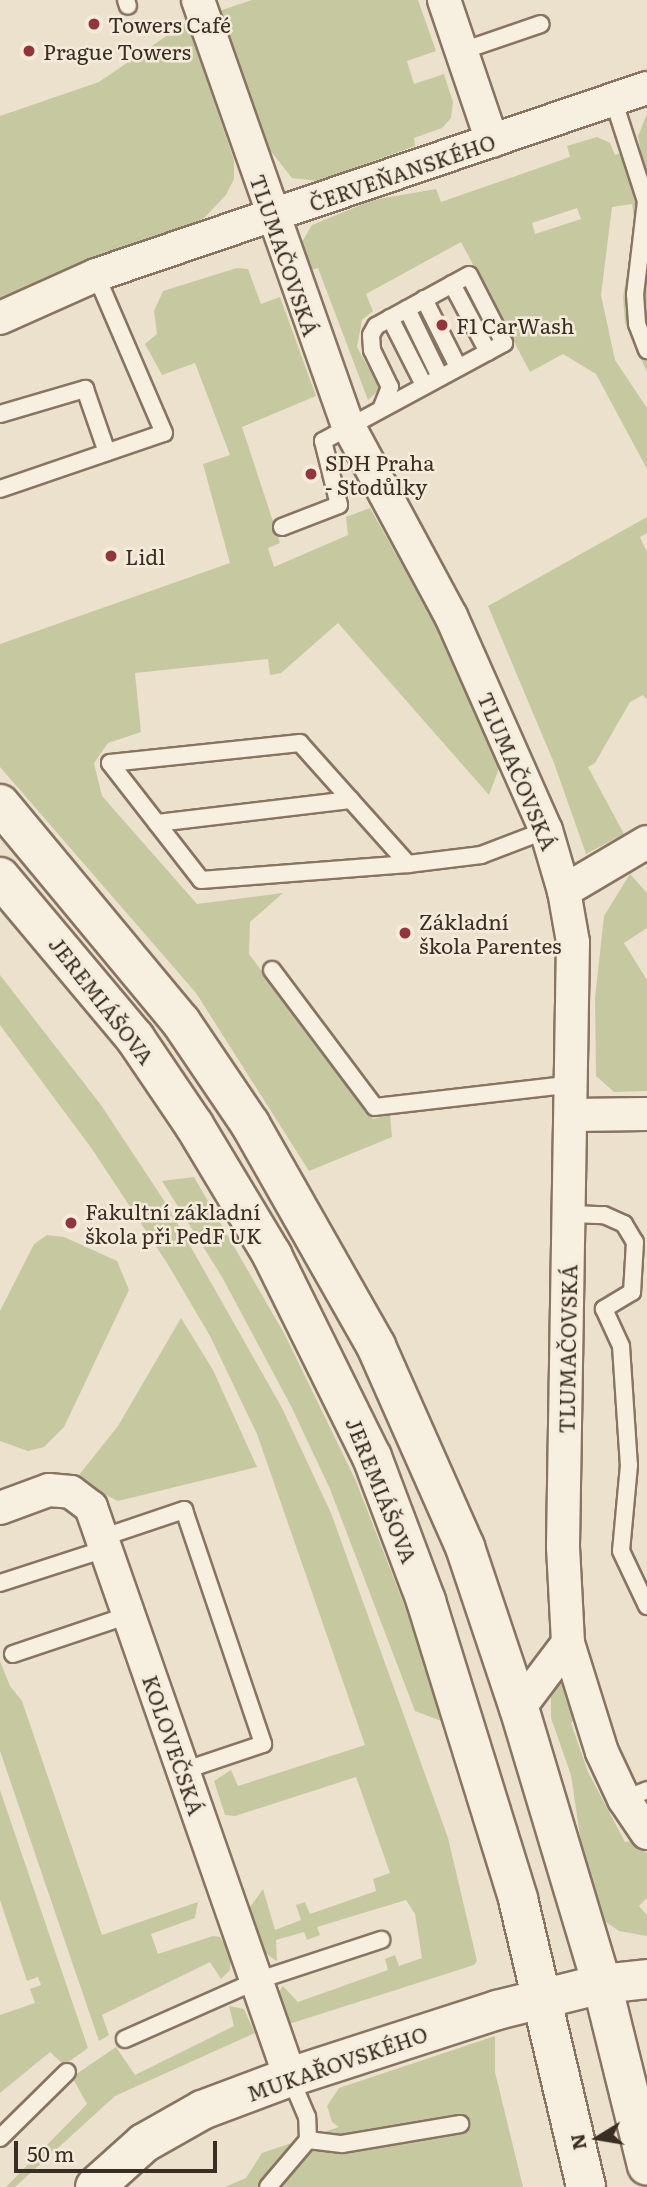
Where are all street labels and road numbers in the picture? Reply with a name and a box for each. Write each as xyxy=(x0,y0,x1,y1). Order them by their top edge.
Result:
street label: ČERVEŇANSKÉHO xyxy=(306,128,498,216)
street label: TLUMAČOVSKÁ xyxy=(246,171,324,339)
street label: TLUMAČOVSKÁ xyxy=(473,688,563,854)
street label: JEREMIÁŠOVA xyxy=(44,931,160,1069)
street label: TLUMAČOVSKÁ xyxy=(553,1264,581,1434)
street label: JEREMIÁŠOVA xyxy=(341,1413,423,1567)
street label: KOLOVEČSKÁ xyxy=(138,1672,210,1818)
street label: MUKAŘOVSKÉHO xyxy=(243,2020,431,2106)

